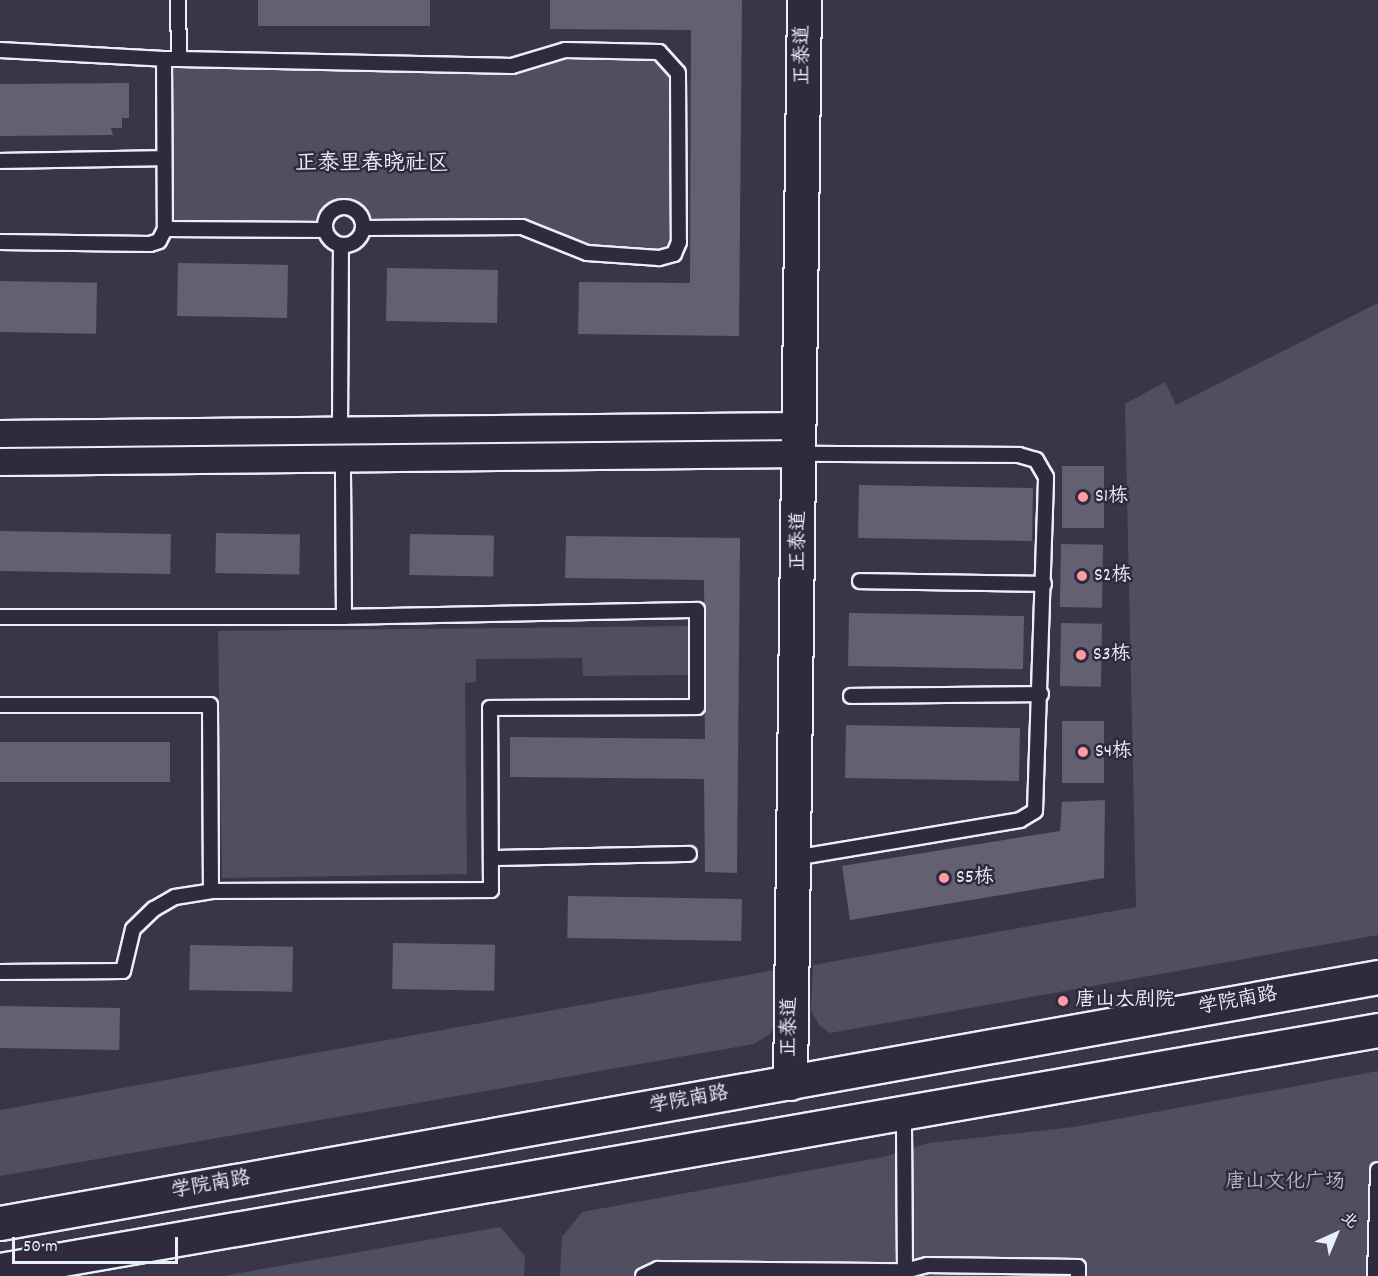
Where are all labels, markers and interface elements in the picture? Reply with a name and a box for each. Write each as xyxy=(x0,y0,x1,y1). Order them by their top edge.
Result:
street label: 正泰道 xyxy=(792,25,816,85)
district label: 正泰里春晓社区 xyxy=(295,152,449,178)
place label: S1栋 xyxy=(1095,485,1128,509)
marker: S1栋 xyxy=(1076,490,1090,504)
street label: 正泰道 xyxy=(787,511,813,571)
place label: S2栋 xyxy=(1094,564,1132,588)
marker: S2栋 xyxy=(1075,569,1089,583)
place label: S3栋 xyxy=(1093,643,1131,667)
marker: S3栋 xyxy=(1074,648,1088,662)
place label: S4栋 xyxy=(1095,740,1132,764)
marker: S4栋 xyxy=(1076,745,1090,759)
place label: S5栋 xyxy=(956,866,994,890)
marker: S5栋 xyxy=(937,871,951,885)
street label: 学院南路 xyxy=(1197,983,1279,1021)
place label: 唐山大剧院 xyxy=(1075,989,1175,1013)
marker: 唐山大剧院 xyxy=(1056,994,1070,1008)
street label: 正泰道 xyxy=(778,997,804,1057)
street label: 学院南路 xyxy=(648,1082,730,1120)
street label: 学院南路 xyxy=(170,1167,252,1205)
park label: 唐山文化广场 xyxy=(1225,1171,1345,1195)
north arrow xyxy=(1306,1204,1366,1264)
text: 北 xyxy=(1335,1207,1363,1235)
scale bar xyxy=(15,1225,182,1263)
text: 50 m xyxy=(23,1235,58,1260)

